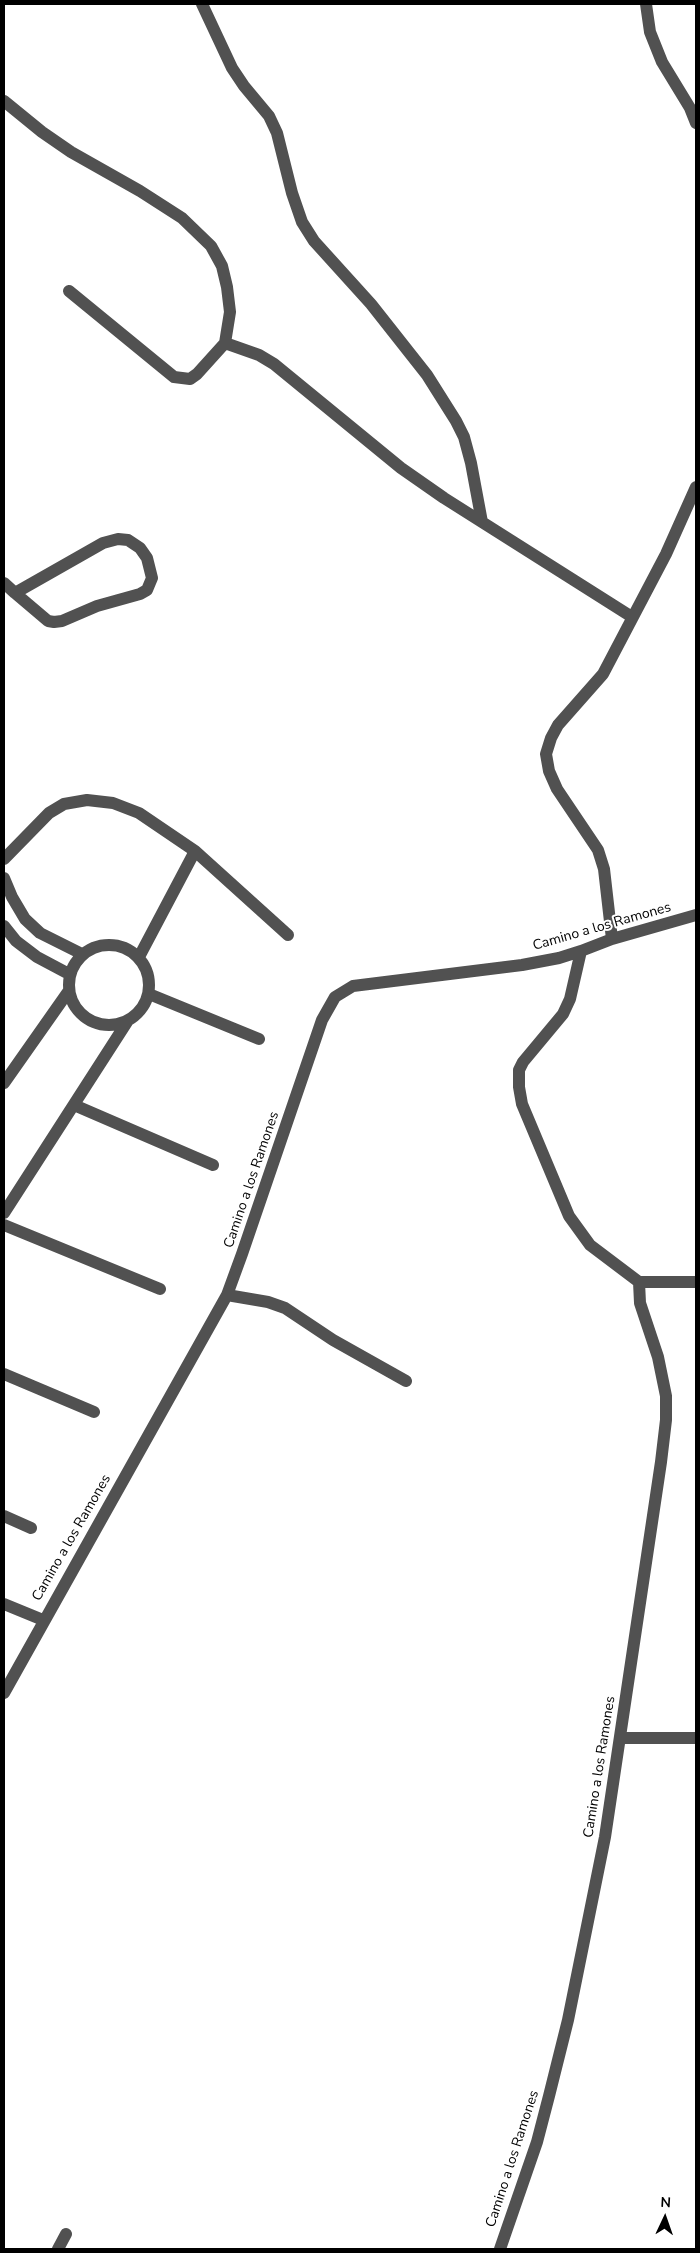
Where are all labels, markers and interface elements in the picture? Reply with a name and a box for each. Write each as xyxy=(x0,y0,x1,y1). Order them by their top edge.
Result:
street label: Camino a los Ramones xyxy=(531,899,673,955)
street label: Camino a los Ramones xyxy=(221,1110,283,1250)
street label: Camino a los Ramones xyxy=(29,1472,115,1604)
street label: Camino a los Ramones xyxy=(581,1695,619,1839)
street label: Camino a los Ramones xyxy=(483,2088,543,2230)
north arrow xyxy=(640,2193,690,2243)
text: N xyxy=(660,2193,672,2212)

